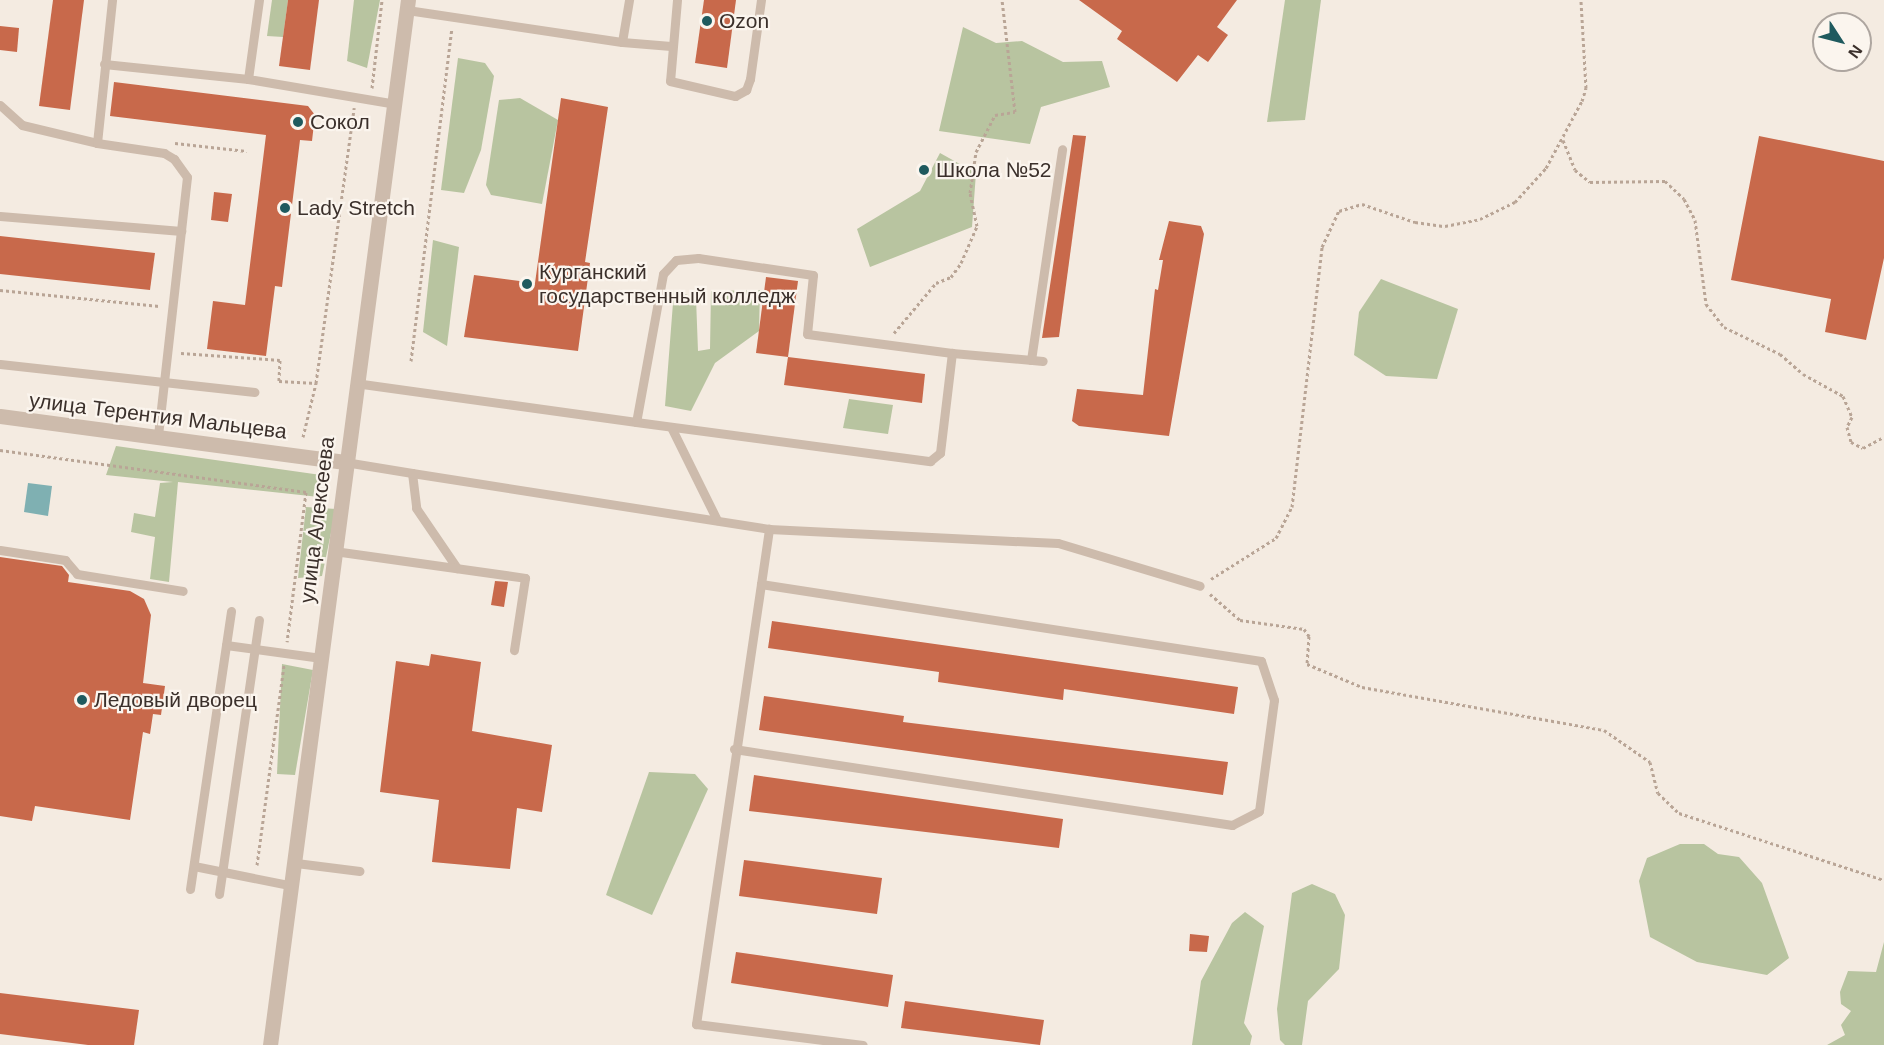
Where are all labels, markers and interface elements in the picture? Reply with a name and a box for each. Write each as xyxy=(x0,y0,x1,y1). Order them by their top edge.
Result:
place label: Ozon xyxy=(719,8,769,34)
north arrow xyxy=(1812,12,1872,72)
marker: Ozon xyxy=(700,14,714,28)
text: N xyxy=(1845,42,1866,61)
place label: Сокол xyxy=(310,109,370,135)
marker: Сокол xyxy=(291,115,305,129)
place label: Школа №52 xyxy=(936,157,1052,183)
marker: Школа №52 xyxy=(917,163,931,177)
place label: Lady Stretch xyxy=(297,195,415,221)
marker: Lady Stretch xyxy=(278,201,292,215)
place label: Курганский государственный колледж xyxy=(539,259,795,309)
marker: Курганский государственный колледж xyxy=(520,277,534,291)
street label: улица Терентия Мальцева xyxy=(28,388,288,444)
street label: улица Алексеева xyxy=(294,435,340,605)
place label: Ледовый дворец xyxy=(94,687,257,713)
marker: Ледовый дворец xyxy=(75,693,89,707)

